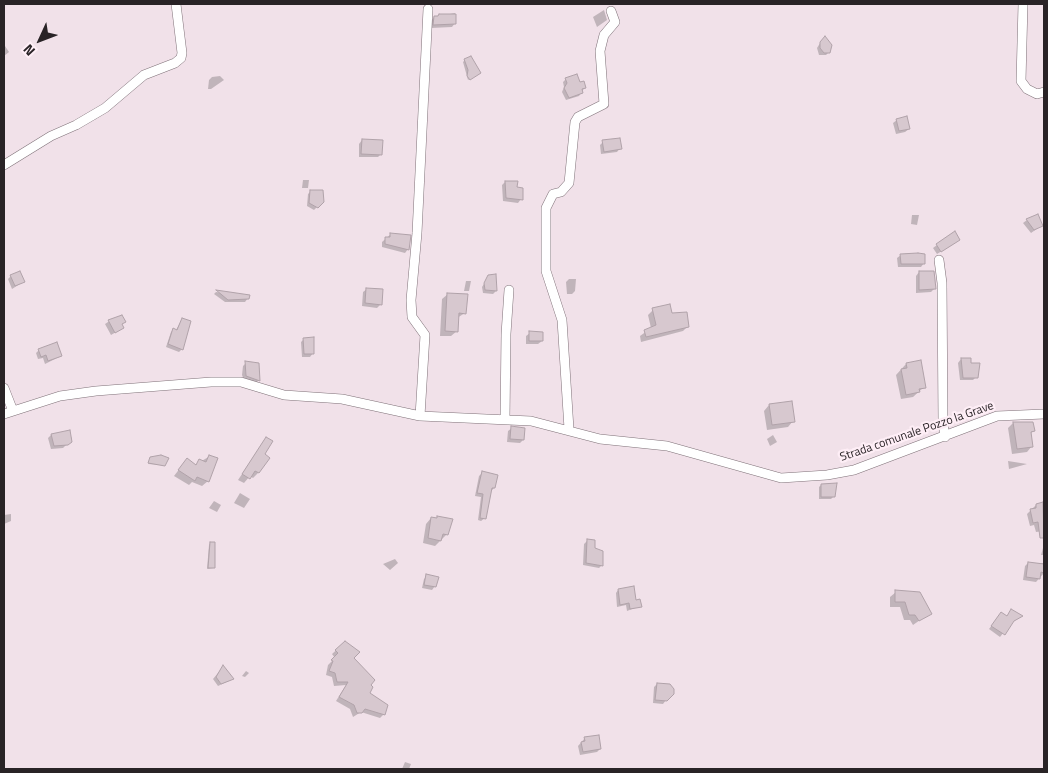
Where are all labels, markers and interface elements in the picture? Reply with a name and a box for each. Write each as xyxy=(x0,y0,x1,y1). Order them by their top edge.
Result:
north arrow xyxy=(15,15,65,65)
text: N xyxy=(18,40,40,61)
street label: Strada comunale Pozzo la Grave xyxy=(838,399,996,465)

